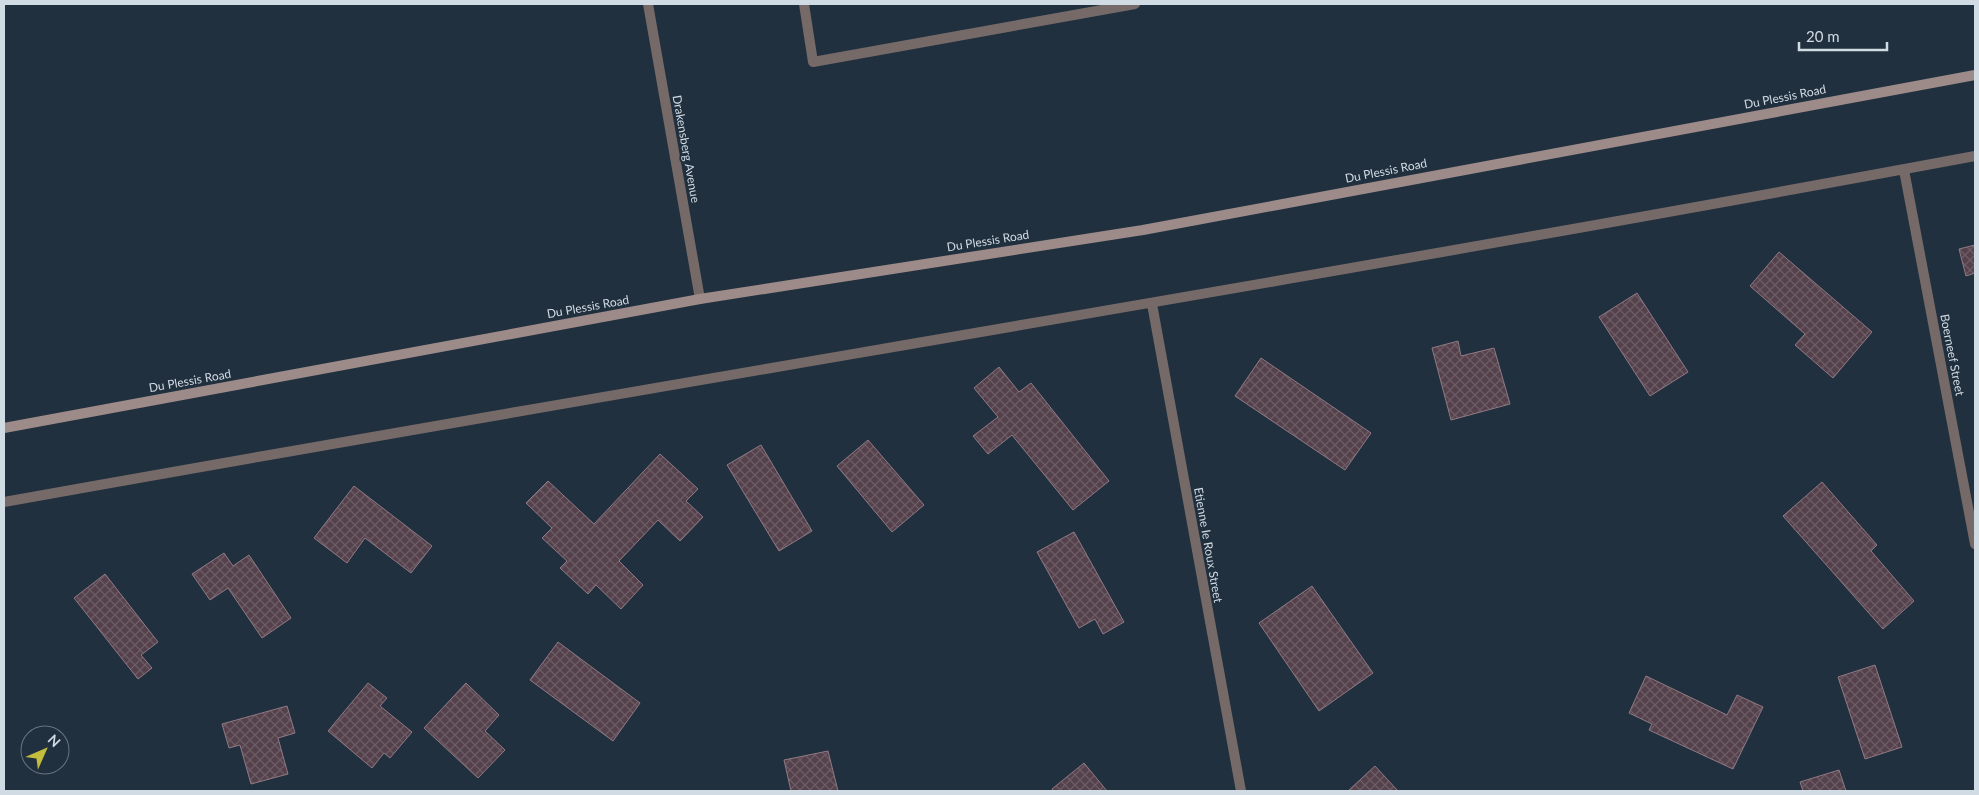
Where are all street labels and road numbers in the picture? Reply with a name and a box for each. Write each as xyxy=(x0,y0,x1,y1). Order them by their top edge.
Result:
street label: Du Plessis Road xyxy=(1743,81,1827,112)
street label: Drakensberg Avenue xyxy=(670,94,703,204)
street label: Du Plessis Road xyxy=(1344,155,1428,186)
street label: Du Plessis Road xyxy=(946,227,1030,254)
street label: Du Plessis Road xyxy=(546,292,630,321)
street label: Boerneef Street xyxy=(1937,313,1968,398)
street label: Du Plessis Road xyxy=(148,366,232,395)
street label: Etienne le Roux Street xyxy=(1191,486,1226,604)

